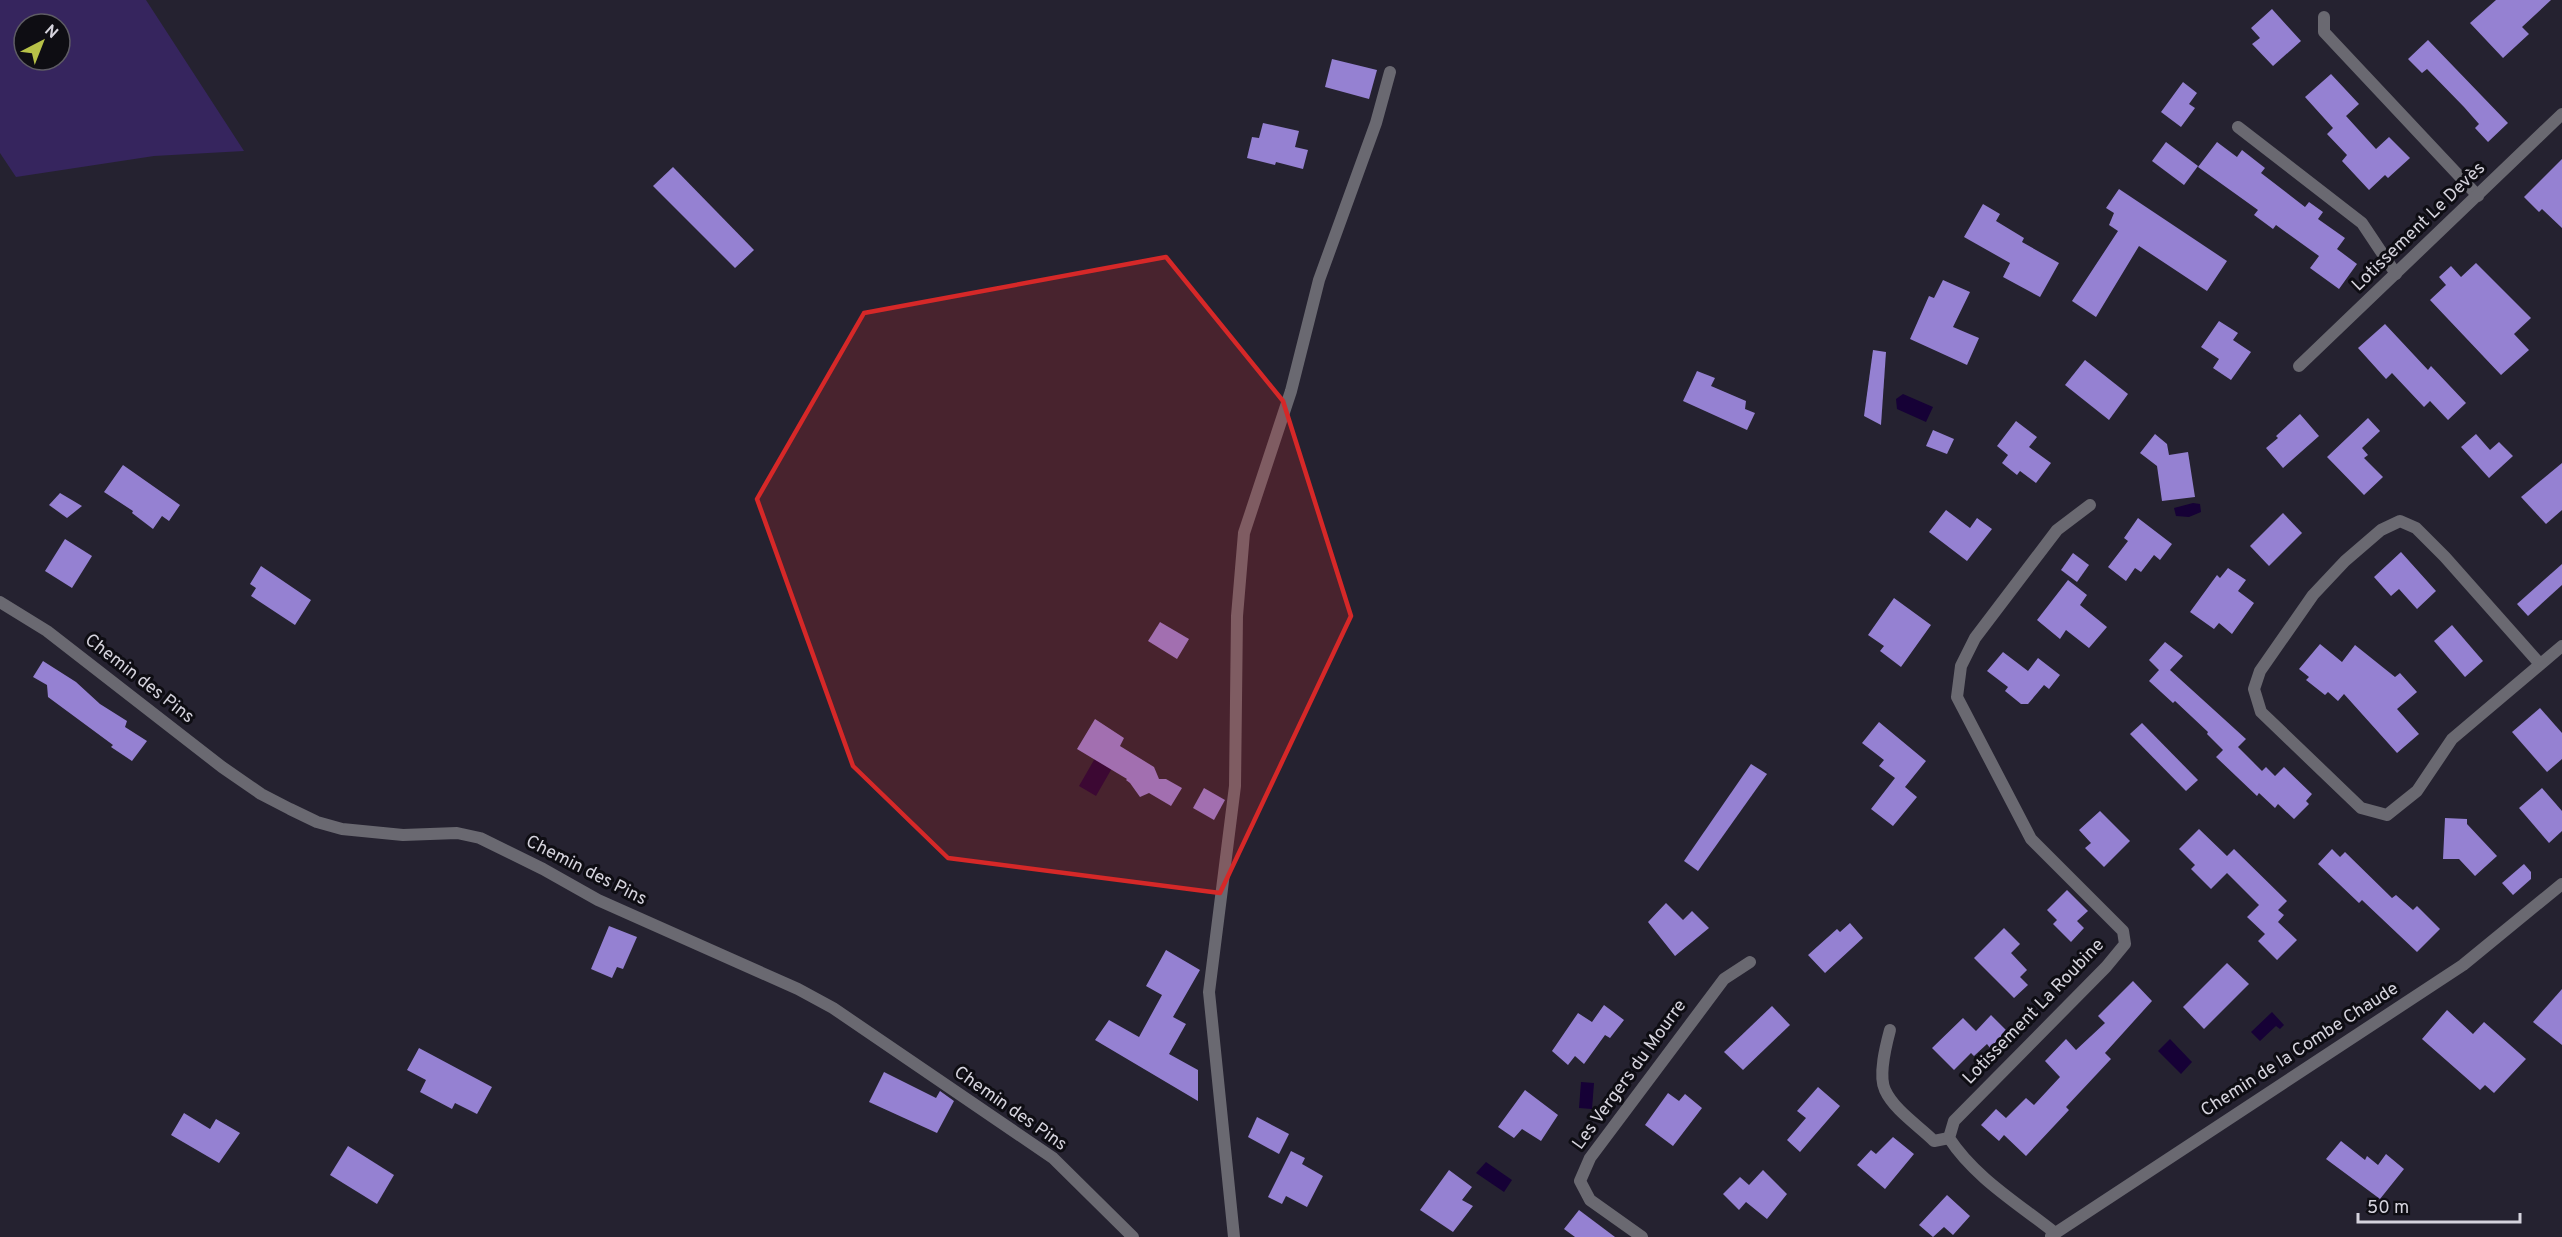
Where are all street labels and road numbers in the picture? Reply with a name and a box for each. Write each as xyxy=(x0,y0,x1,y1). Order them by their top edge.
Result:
street label: Lotissement Le Devès xyxy=(2347,157,2491,297)
street label: Chemin des Pins xyxy=(80,629,198,729)
street label: Chemin des Pins xyxy=(522,831,650,911)
street label: Lotissement La Roubine xyxy=(1958,934,2110,1090)
street label: Chemin de la Combe Chaude xyxy=(2197,977,2403,1123)
street label: Les Vergers du Mourre xyxy=(1568,996,1692,1154)
street label: Chemin des Pins xyxy=(949,1061,1071,1157)

